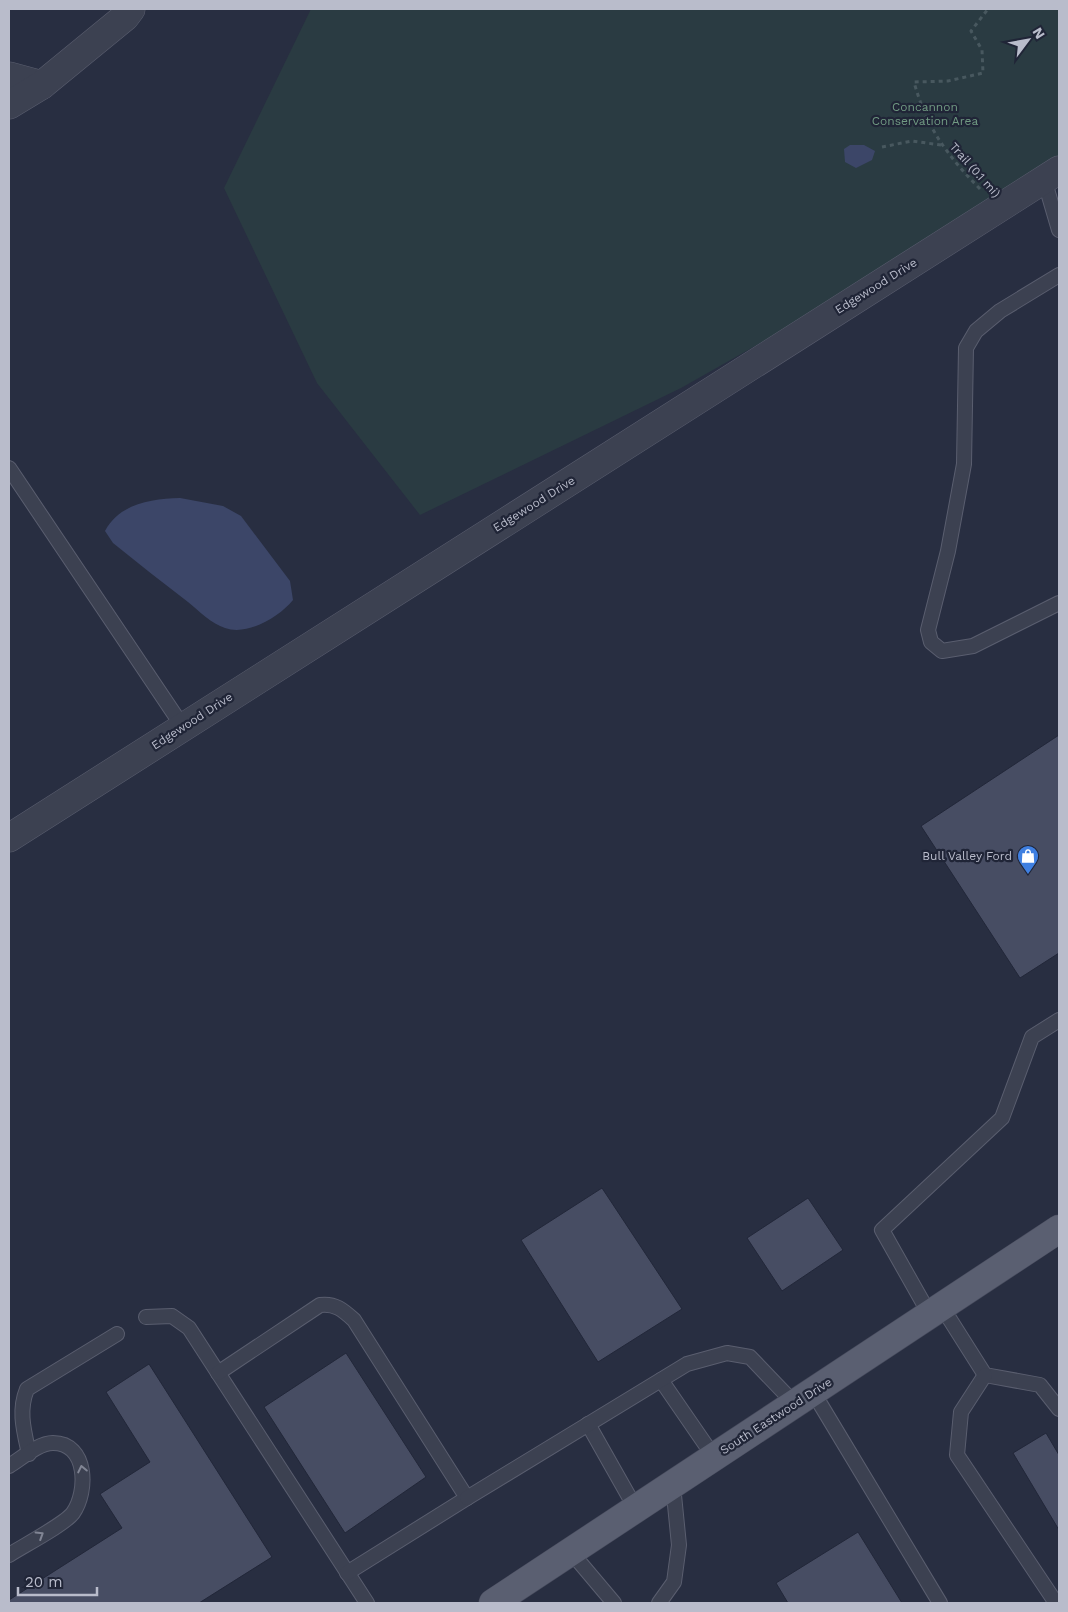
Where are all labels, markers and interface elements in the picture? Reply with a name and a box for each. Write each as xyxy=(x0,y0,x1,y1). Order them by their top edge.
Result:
north arrow xyxy=(1003,15,1053,65)
text: N xyxy=(1029,24,1049,42)
park label: Concannon Conservation Area xyxy=(872,100,978,128)
street label: Trail (0.1 mi) xyxy=(947,140,1003,200)
street label: Edgewood Drive xyxy=(833,255,920,317)
street label: Edgewood Drive xyxy=(491,473,578,535)
street label: Edgewood Drive xyxy=(149,690,235,752)
shop icon: Bull Valley Ford xyxy=(1016,844,1040,875)
place label: Bull Valley Ford xyxy=(922,849,1012,863)
street label: South Eastwood Drive xyxy=(718,1375,835,1457)
one-way arrow xyxy=(77,1465,87,1474)
one-way arrow xyxy=(35,1532,44,1541)
scale bar xyxy=(18,1564,96,1596)
text: 20 m xyxy=(25,1573,63,1591)

